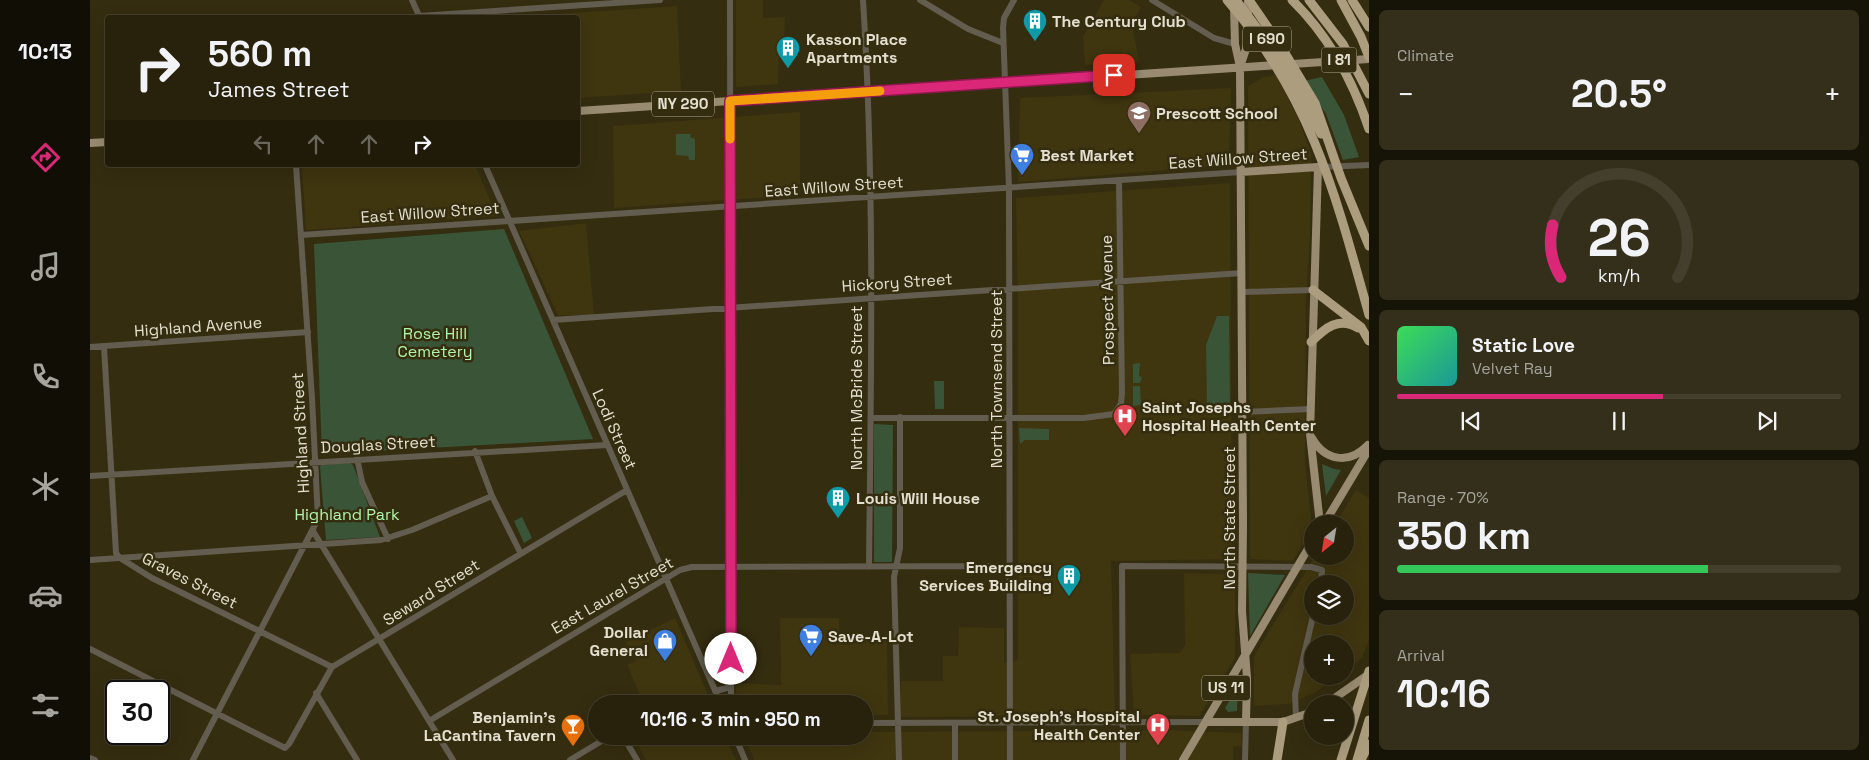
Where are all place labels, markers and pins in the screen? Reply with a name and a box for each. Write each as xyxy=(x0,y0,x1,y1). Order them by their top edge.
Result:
building icon: The Century Club xyxy=(1022,8,1048,42)
place label: The Century Club xyxy=(1052,11,1186,32)
place label: Kasson Place Apartments xyxy=(806,29,907,68)
building icon: Kasson Place Apartments xyxy=(775,35,801,69)
pin xyxy=(1093,54,1135,96)
school or university icon: Prescott School xyxy=(1126,100,1152,134)
place label: Prescott School xyxy=(1156,103,1278,124)
supermarket icon: Best Market xyxy=(1009,142,1035,176)
place label: Best Market xyxy=(1040,145,1134,166)
place label: Saint Josephs Hospital Health Center xyxy=(1142,397,1316,436)
hospital icon: Saint Josephs Hospital Health Center xyxy=(1112,403,1138,437)
building icon: Louis Will House xyxy=(825,485,851,519)
place label: Louis Will House xyxy=(856,488,980,509)
place label: Emergency Services Building xyxy=(919,557,1052,596)
building icon: Emergency Services Building xyxy=(1056,563,1082,597)
place label: Dollar General xyxy=(589,622,648,661)
supermarket icon: Save-A-Lot xyxy=(798,623,824,657)
place label: Save-A-Lot xyxy=(828,626,914,647)
shop icon: Dollar General xyxy=(652,628,678,662)
place label: St. Joseph's Hospital Health Center xyxy=(977,706,1140,745)
place label: Benjamin's LaCantina Tavern xyxy=(424,707,556,746)
hospital icon: St. Joseph's Hospital Health Center xyxy=(1145,712,1171,746)
bar icon: Benjamin's LaCantina Tavern xyxy=(560,713,586,747)

